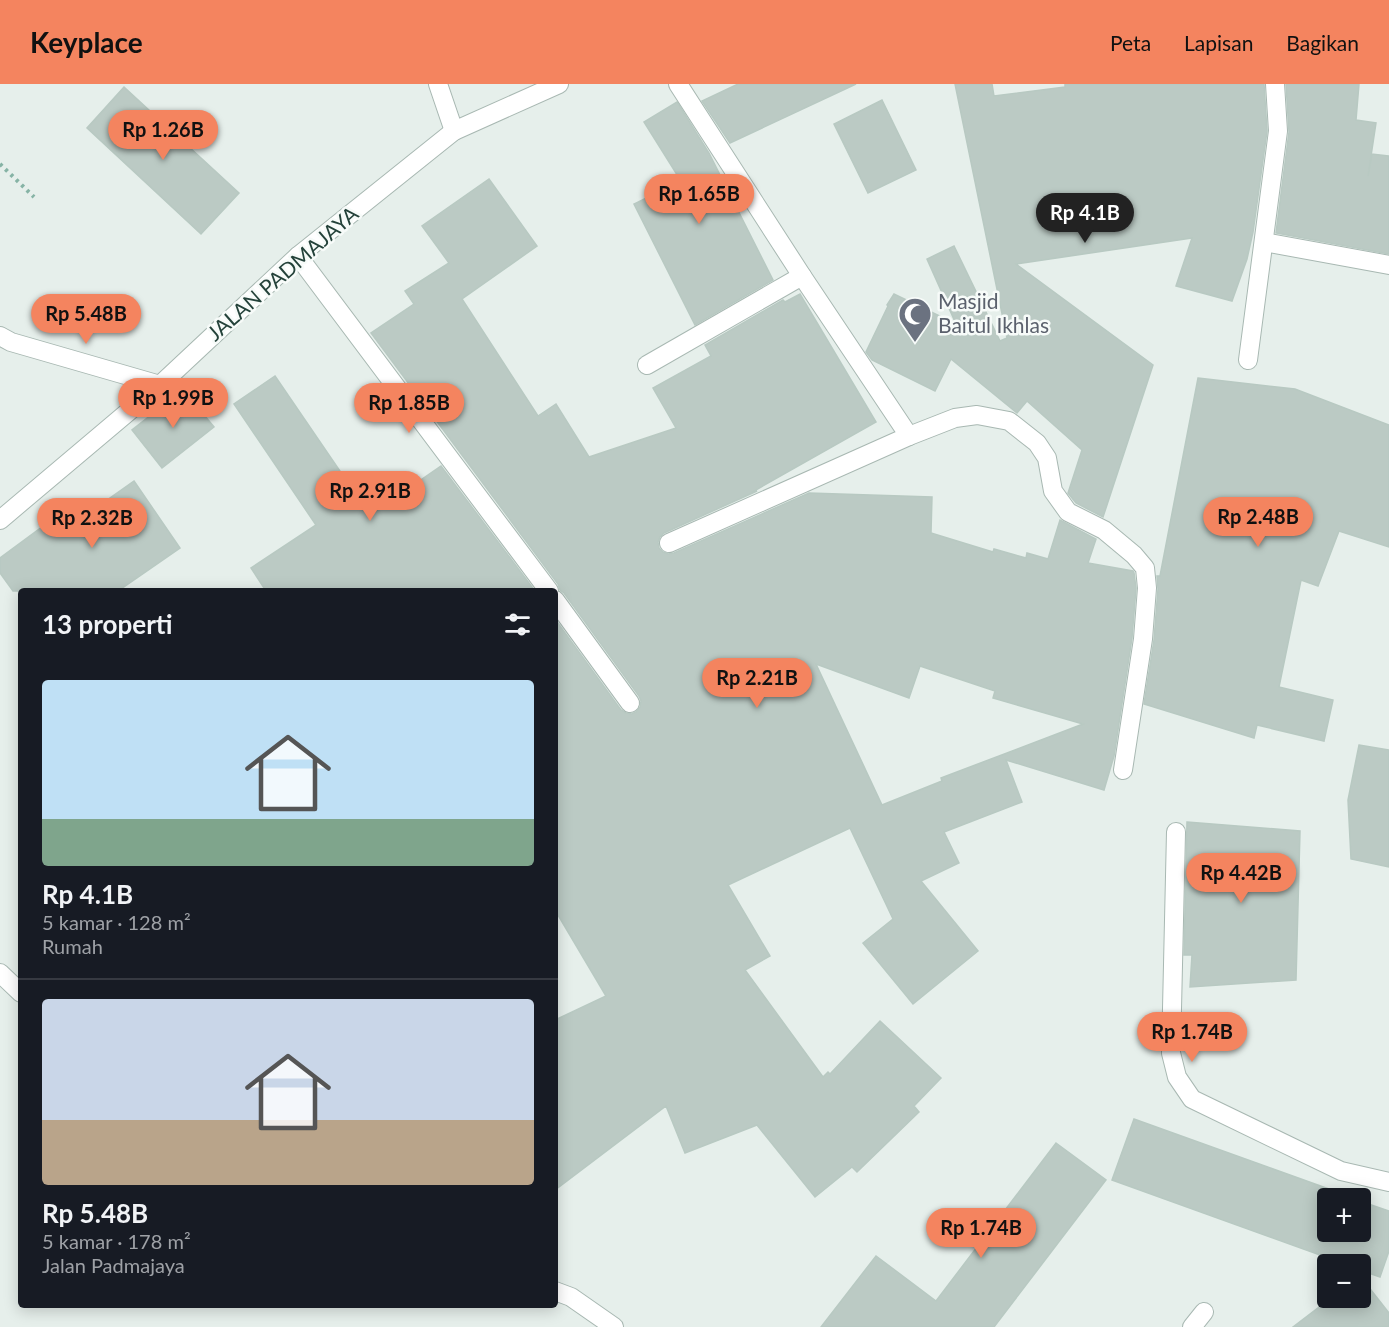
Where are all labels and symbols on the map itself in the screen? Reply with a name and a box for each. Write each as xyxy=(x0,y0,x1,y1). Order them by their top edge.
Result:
pin: Rp 1.26B xyxy=(101,110,225,161)
pin: Rp 1.65B xyxy=(637,174,761,225)
pin: Rp 4.1B xyxy=(1030,193,1140,244)
street label: JALAN PADMAJAYA xyxy=(201,200,363,345)
place label: Masjid Baitul Ikhlas xyxy=(938,288,1049,337)
pin: Rp 5.48B xyxy=(24,294,148,345)
mosque icon: Masjid Baitul Ikhlas xyxy=(897,296,933,343)
pin: Rp 1.99B xyxy=(111,378,235,429)
pin: Rp 1.85B xyxy=(347,383,471,434)
pin: Rp 2.91B xyxy=(308,471,432,522)
pin: Rp 2.48B xyxy=(1196,497,1320,548)
pin: Rp 2.32B xyxy=(30,498,154,549)
pin: Rp 2.21B xyxy=(695,658,819,709)
pin: Rp 4.42B xyxy=(1179,853,1303,904)
pin: Rp 1.74B xyxy=(1130,1012,1254,1063)
pin: Rp 1.74B xyxy=(919,1208,1043,1259)

